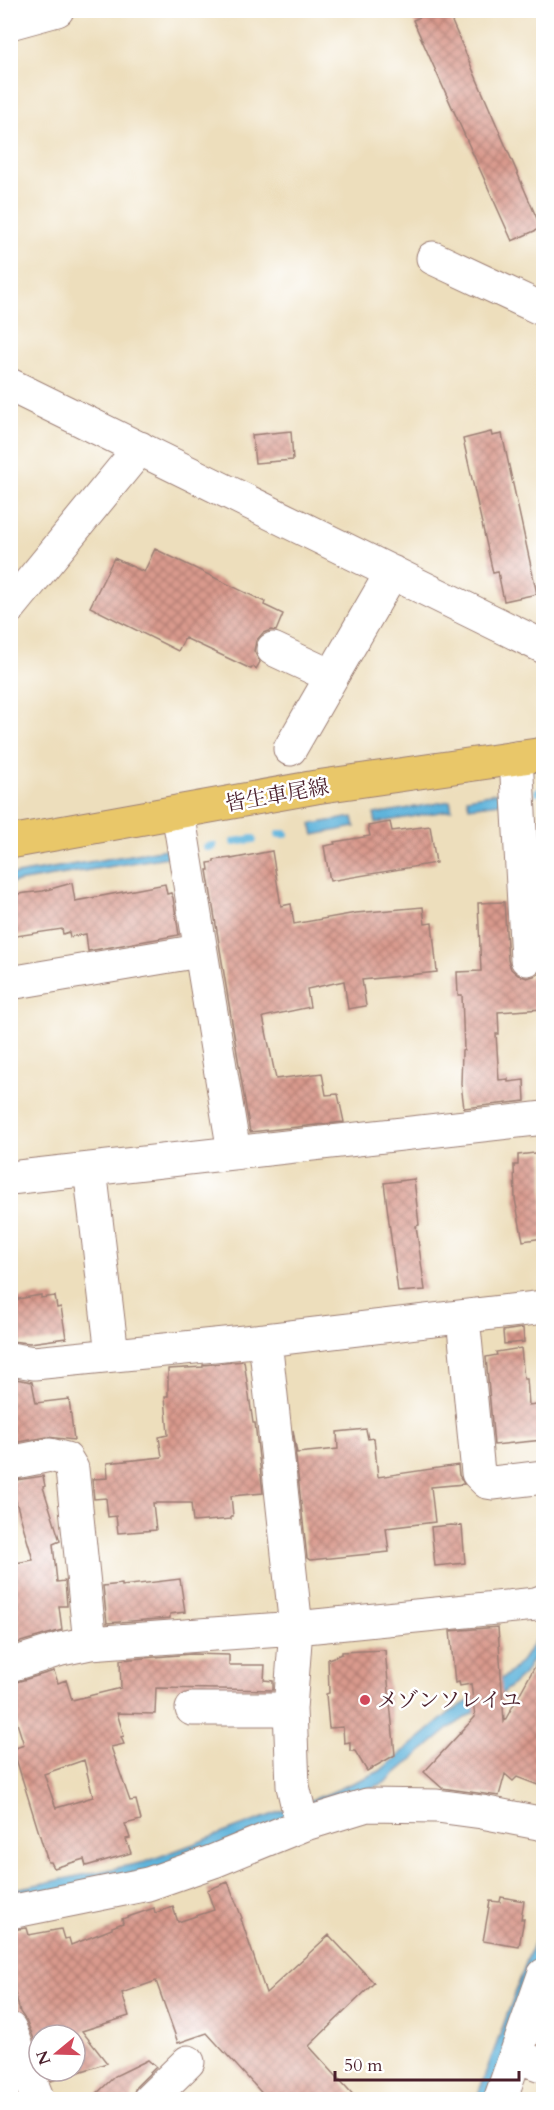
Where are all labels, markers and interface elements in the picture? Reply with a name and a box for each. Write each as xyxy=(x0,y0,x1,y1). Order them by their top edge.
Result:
street label: 皆生車尾線 xyxy=(223,772,331,819)
place label: メゾンソレイユ xyxy=(377,1686,521,1715)
marker: メゾンソレイユ xyxy=(358,1693,372,1707)
north arrow xyxy=(27,2023,87,2083)
scale bar xyxy=(335,2044,520,2082)
text: N xyxy=(31,2047,56,2068)
text: 50 m xyxy=(344,2053,383,2078)

